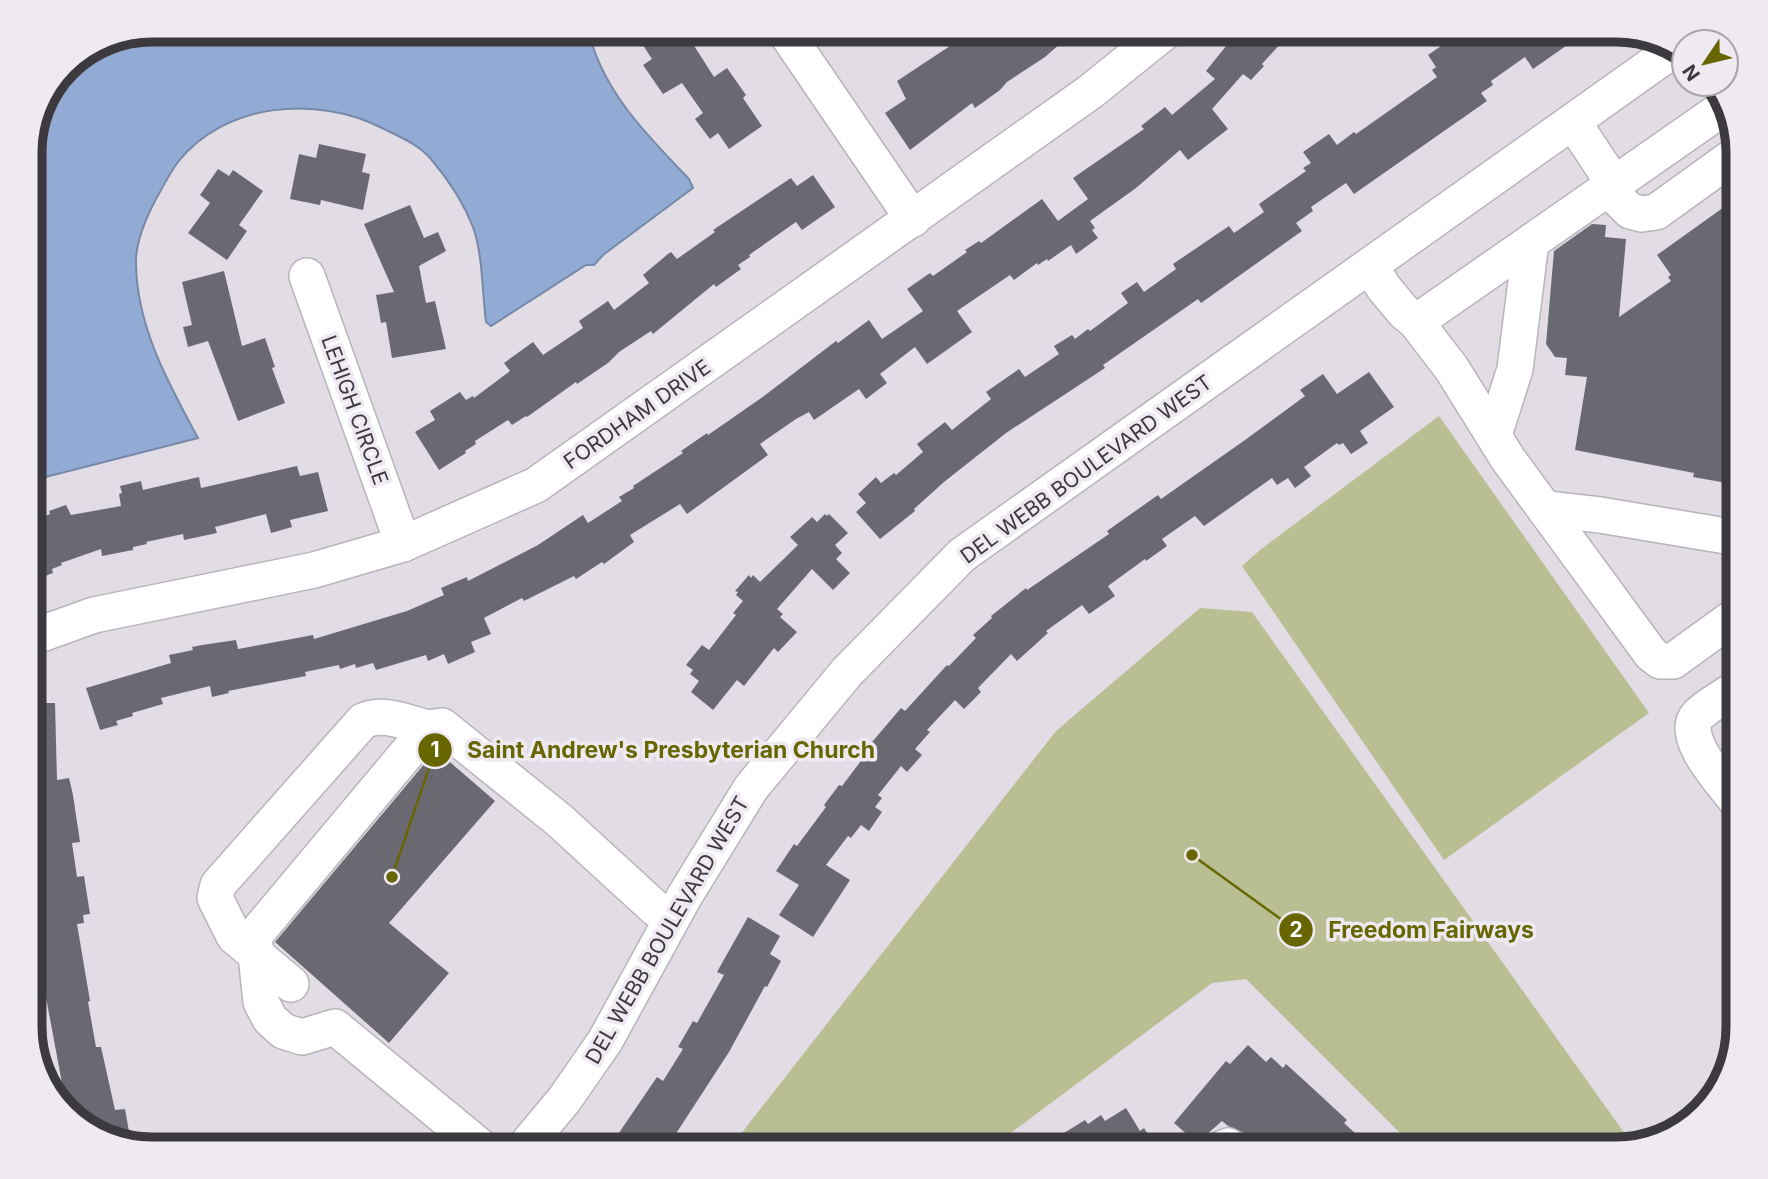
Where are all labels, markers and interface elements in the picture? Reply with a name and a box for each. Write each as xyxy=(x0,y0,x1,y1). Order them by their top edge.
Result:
north arrow xyxy=(1670,28,1740,98)
text: N xyxy=(1678,60,1705,85)
street label: LEHIGH CIRCLE xyxy=(316,332,394,488)
street label: FORDHAM DRIVE xyxy=(559,354,715,474)
street label: DEL WEBB BOULEVARD WEST xyxy=(955,369,1217,569)
callout: Saint Andrew's Presbyterian Church xyxy=(418,728,889,772)
text: Saint Andrew's Presbyterian Church xyxy=(467,736,875,764)
text: 1 xyxy=(430,737,440,762)
street label: DEL WEBB BOULEVARD WEST xyxy=(580,792,754,1068)
callout: Freedom Fairways xyxy=(1279,908,1548,952)
text: Freedom Fairways xyxy=(1328,916,1534,944)
text: 2 xyxy=(1289,917,1303,942)

